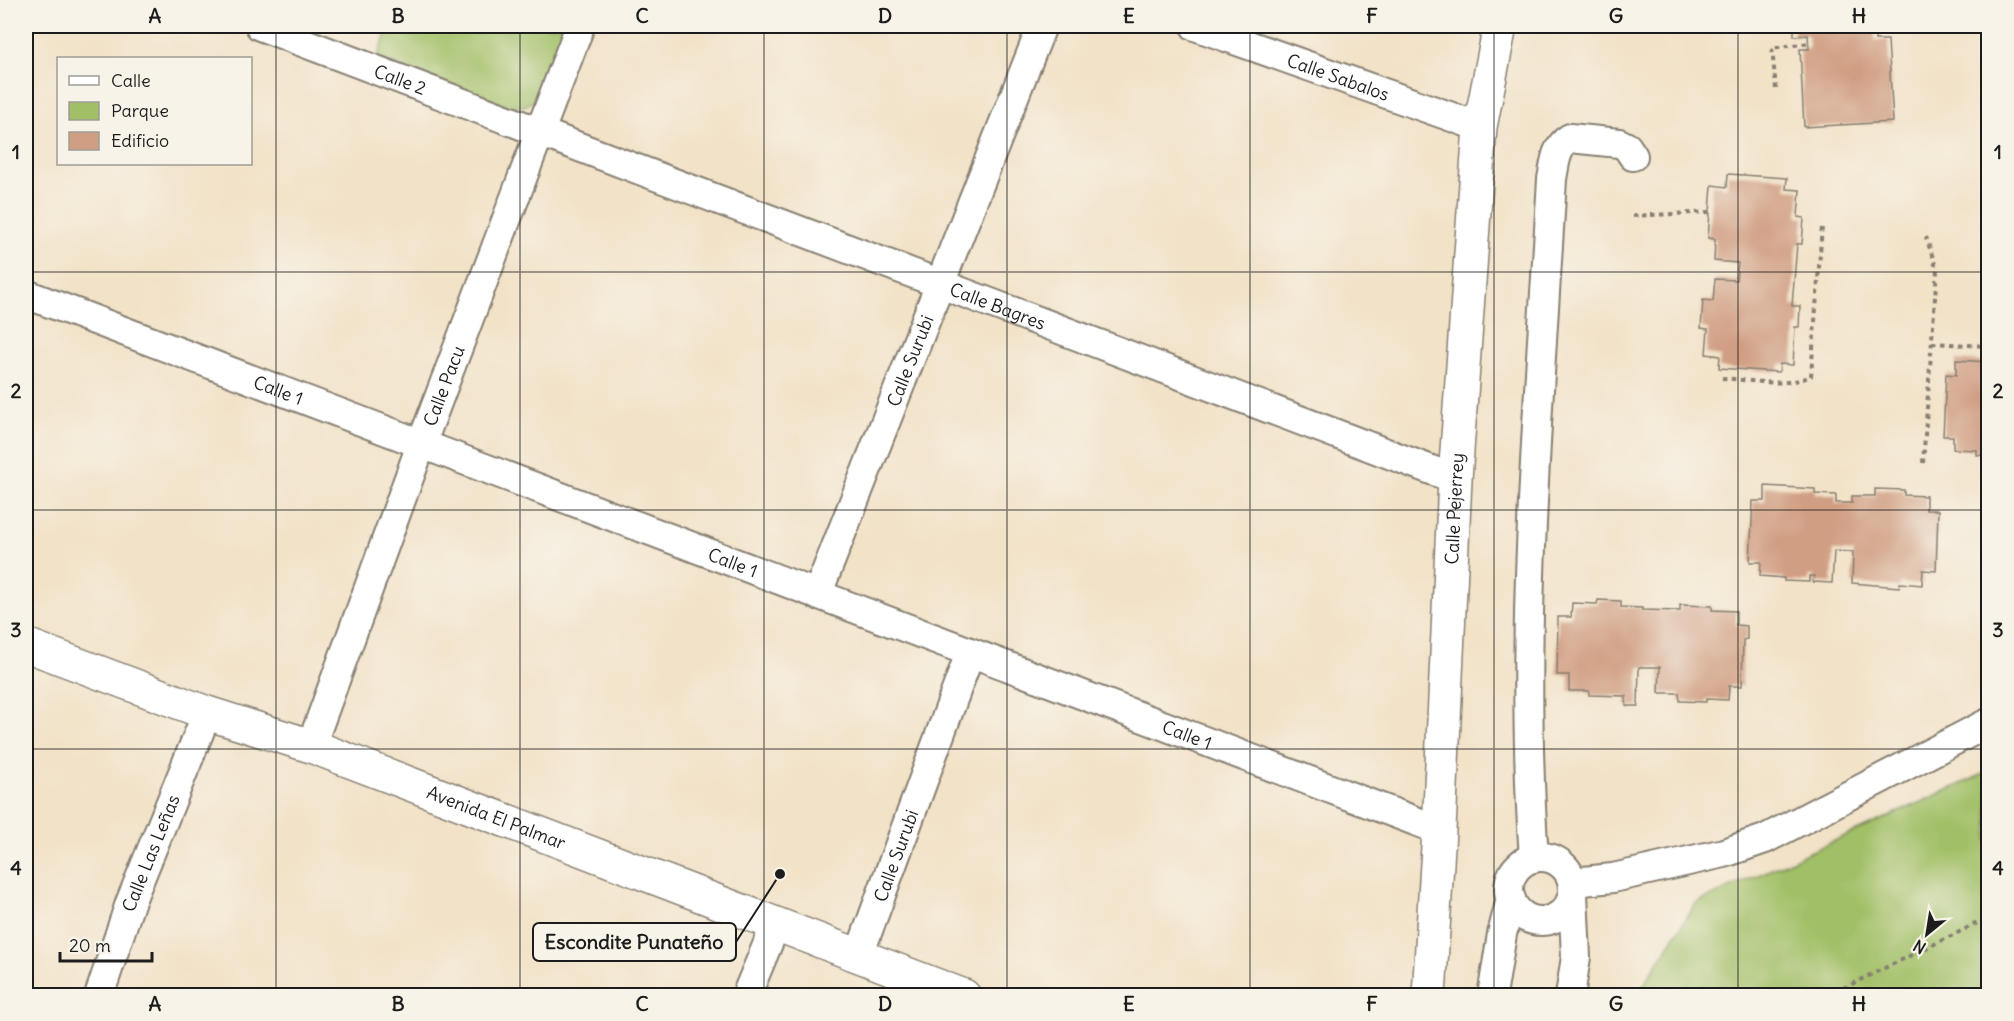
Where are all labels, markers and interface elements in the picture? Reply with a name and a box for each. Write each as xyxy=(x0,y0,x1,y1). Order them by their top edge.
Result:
text: A xyxy=(149,3,162,28)
text: B xyxy=(391,3,405,28)
text: C xyxy=(635,3,649,28)
text: D xyxy=(878,3,892,28)
text: E xyxy=(1123,3,1135,28)
text: F xyxy=(1366,3,1378,28)
text: G xyxy=(1609,3,1623,28)
text: H xyxy=(1852,3,1866,28)
street label: Calle Sabalos xyxy=(1284,48,1393,105)
legend xyxy=(57,57,252,165)
street label: Calle 2 xyxy=(371,59,430,100)
text: Calle xyxy=(111,69,151,92)
text: Parque xyxy=(111,99,169,122)
text: Edificio xyxy=(111,129,169,152)
text: 1 xyxy=(12,139,20,164)
text: 1 xyxy=(1994,139,2002,164)
street label: Calle Bagres xyxy=(947,277,1049,334)
street label: Calle Surubi xyxy=(881,312,938,410)
street label: Calle Pacu xyxy=(418,342,469,429)
street label: Calle 1 xyxy=(250,370,306,410)
text: 2 xyxy=(11,378,22,403)
text: 2 xyxy=(1993,378,2004,403)
street label: Calle Pejerrey xyxy=(1440,452,1468,565)
street label: Calle 1 xyxy=(705,542,761,582)
text: 3 xyxy=(10,617,22,642)
text: 3 xyxy=(1992,617,2004,642)
street label: Calle 1 xyxy=(1159,715,1215,754)
street label: Avenida El Palmar xyxy=(424,780,570,854)
street label: Calle Las Leñas xyxy=(116,791,184,914)
street label: Calle Surubi xyxy=(868,806,923,905)
text: 4 xyxy=(10,855,22,880)
text: 4 xyxy=(1992,855,2004,880)
north arrow xyxy=(1897,904,1957,964)
callout: Escondite Punateño xyxy=(533,923,736,961)
scale bar xyxy=(60,925,152,963)
text: Escondite Punateño xyxy=(545,929,723,954)
text: 20 m xyxy=(69,934,111,957)
text: N xyxy=(1910,936,1929,958)
text: A xyxy=(149,991,162,1016)
text: B xyxy=(391,991,405,1016)
text: C xyxy=(635,991,649,1016)
text: D xyxy=(878,991,892,1016)
text: E xyxy=(1123,991,1135,1016)
text: F xyxy=(1366,991,1378,1016)
text: G xyxy=(1609,991,1623,1016)
text: H xyxy=(1852,991,1866,1016)

